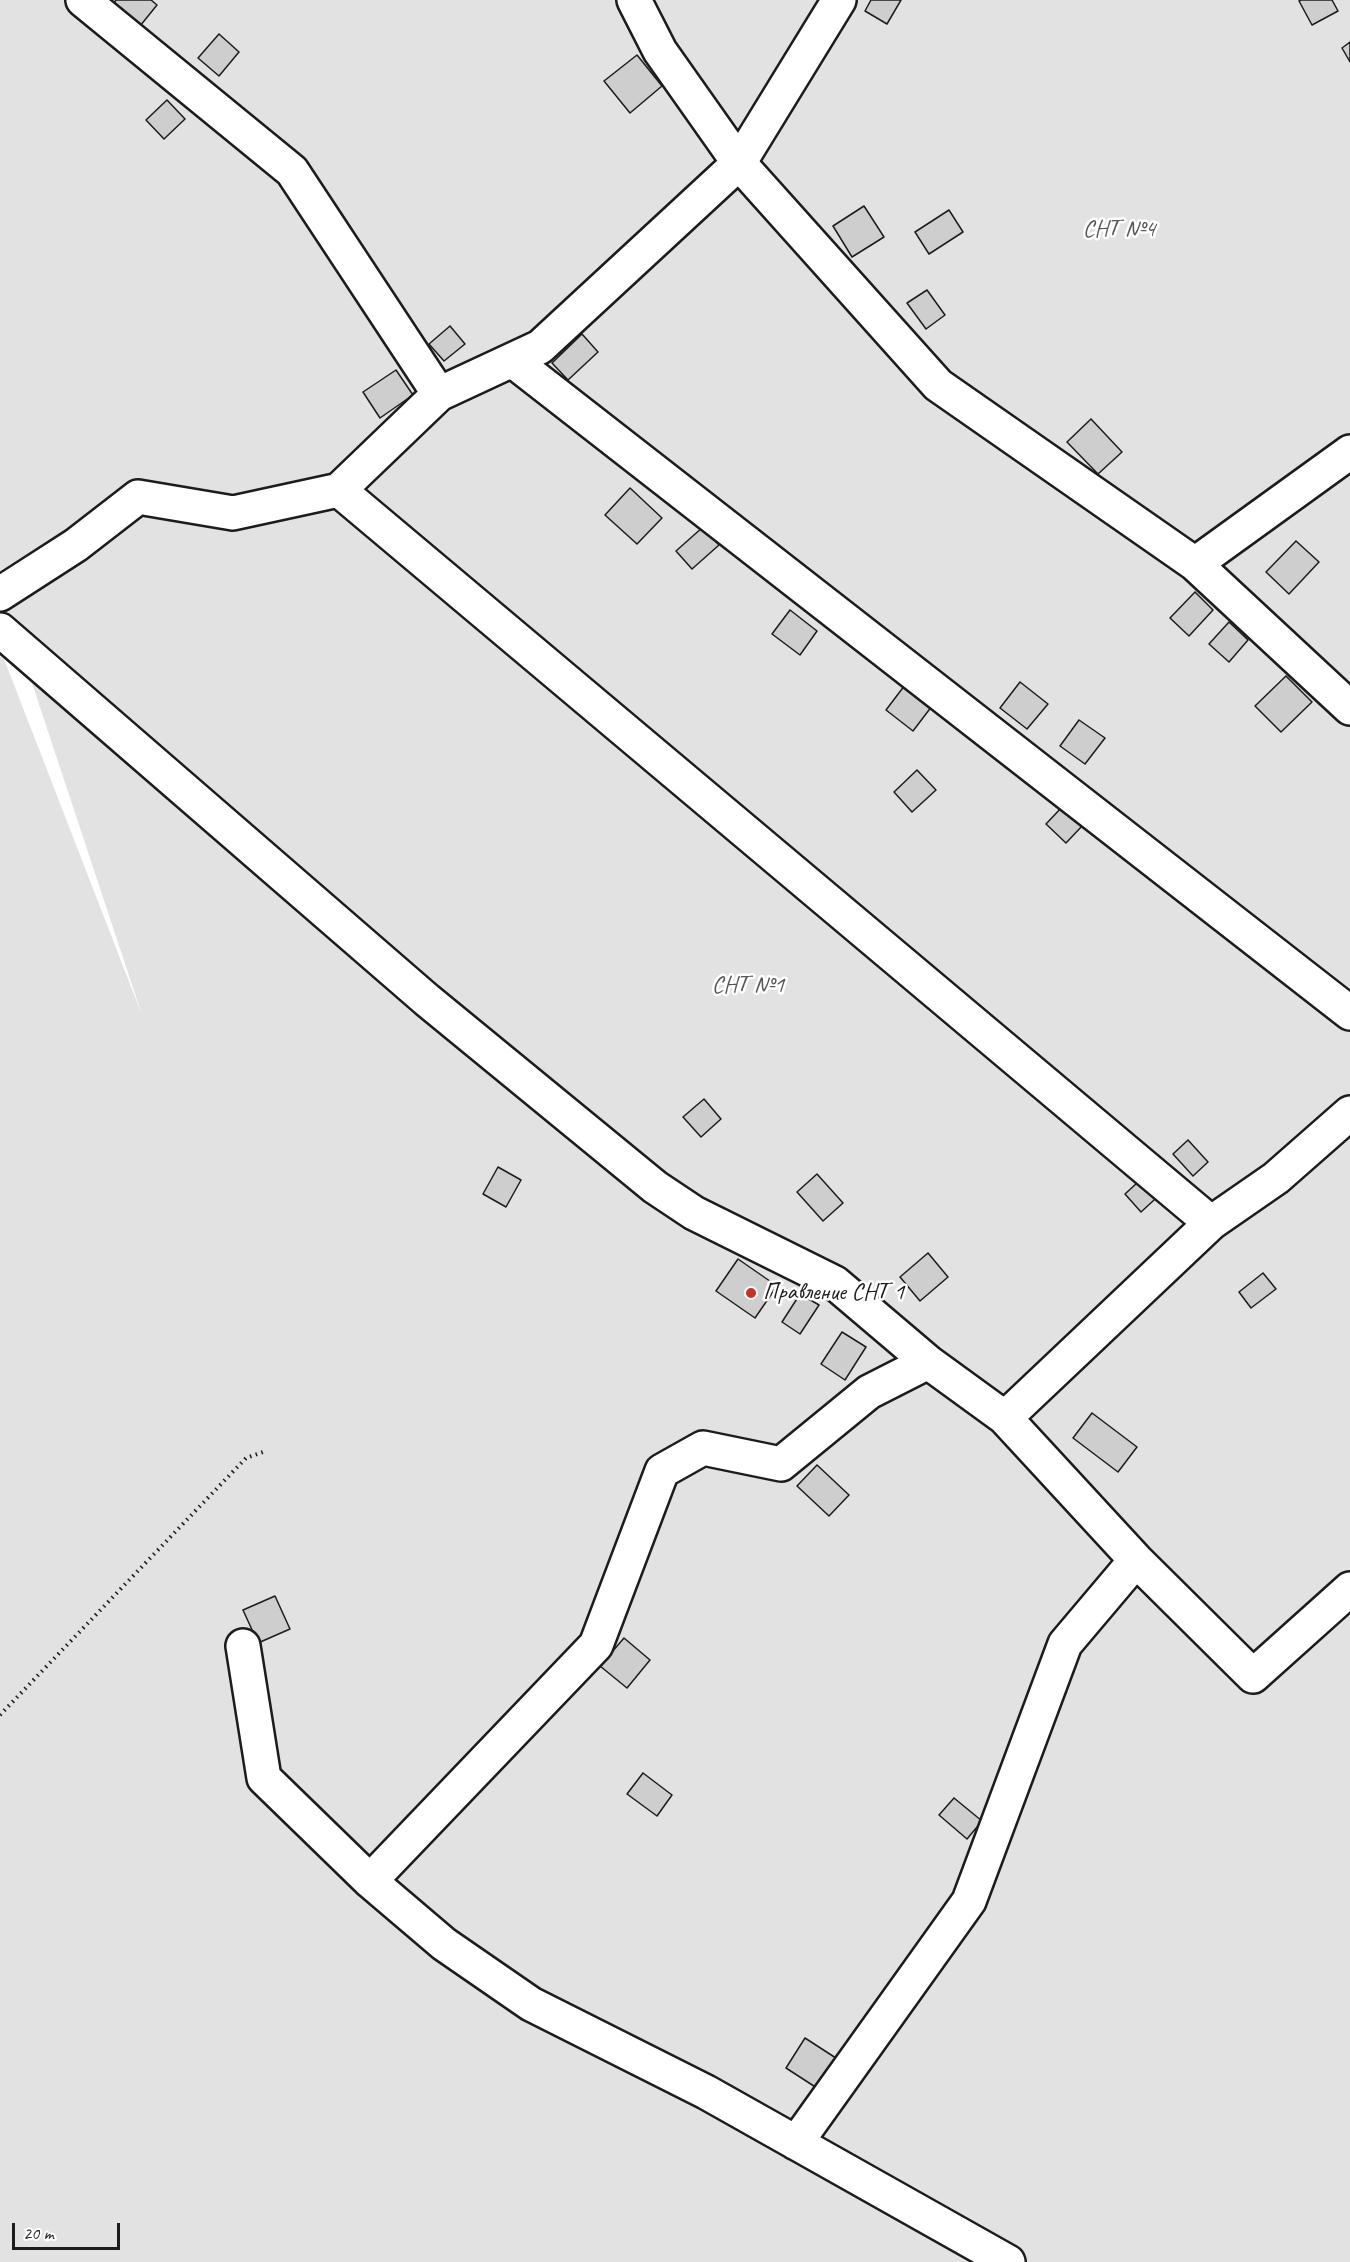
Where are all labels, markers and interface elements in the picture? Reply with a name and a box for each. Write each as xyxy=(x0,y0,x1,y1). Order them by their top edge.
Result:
park label: СНТ №4 xyxy=(1083,216,1155,244)
park label: СНТ №1 xyxy=(712,972,784,1000)
place label: Правление СНТ 1 xyxy=(763,1279,904,1307)
marker: Правление СНТ 1 xyxy=(744,1286,758,1300)
scale bar xyxy=(15,2211,123,2249)
text: 20 m xyxy=(23,2222,54,2244)

